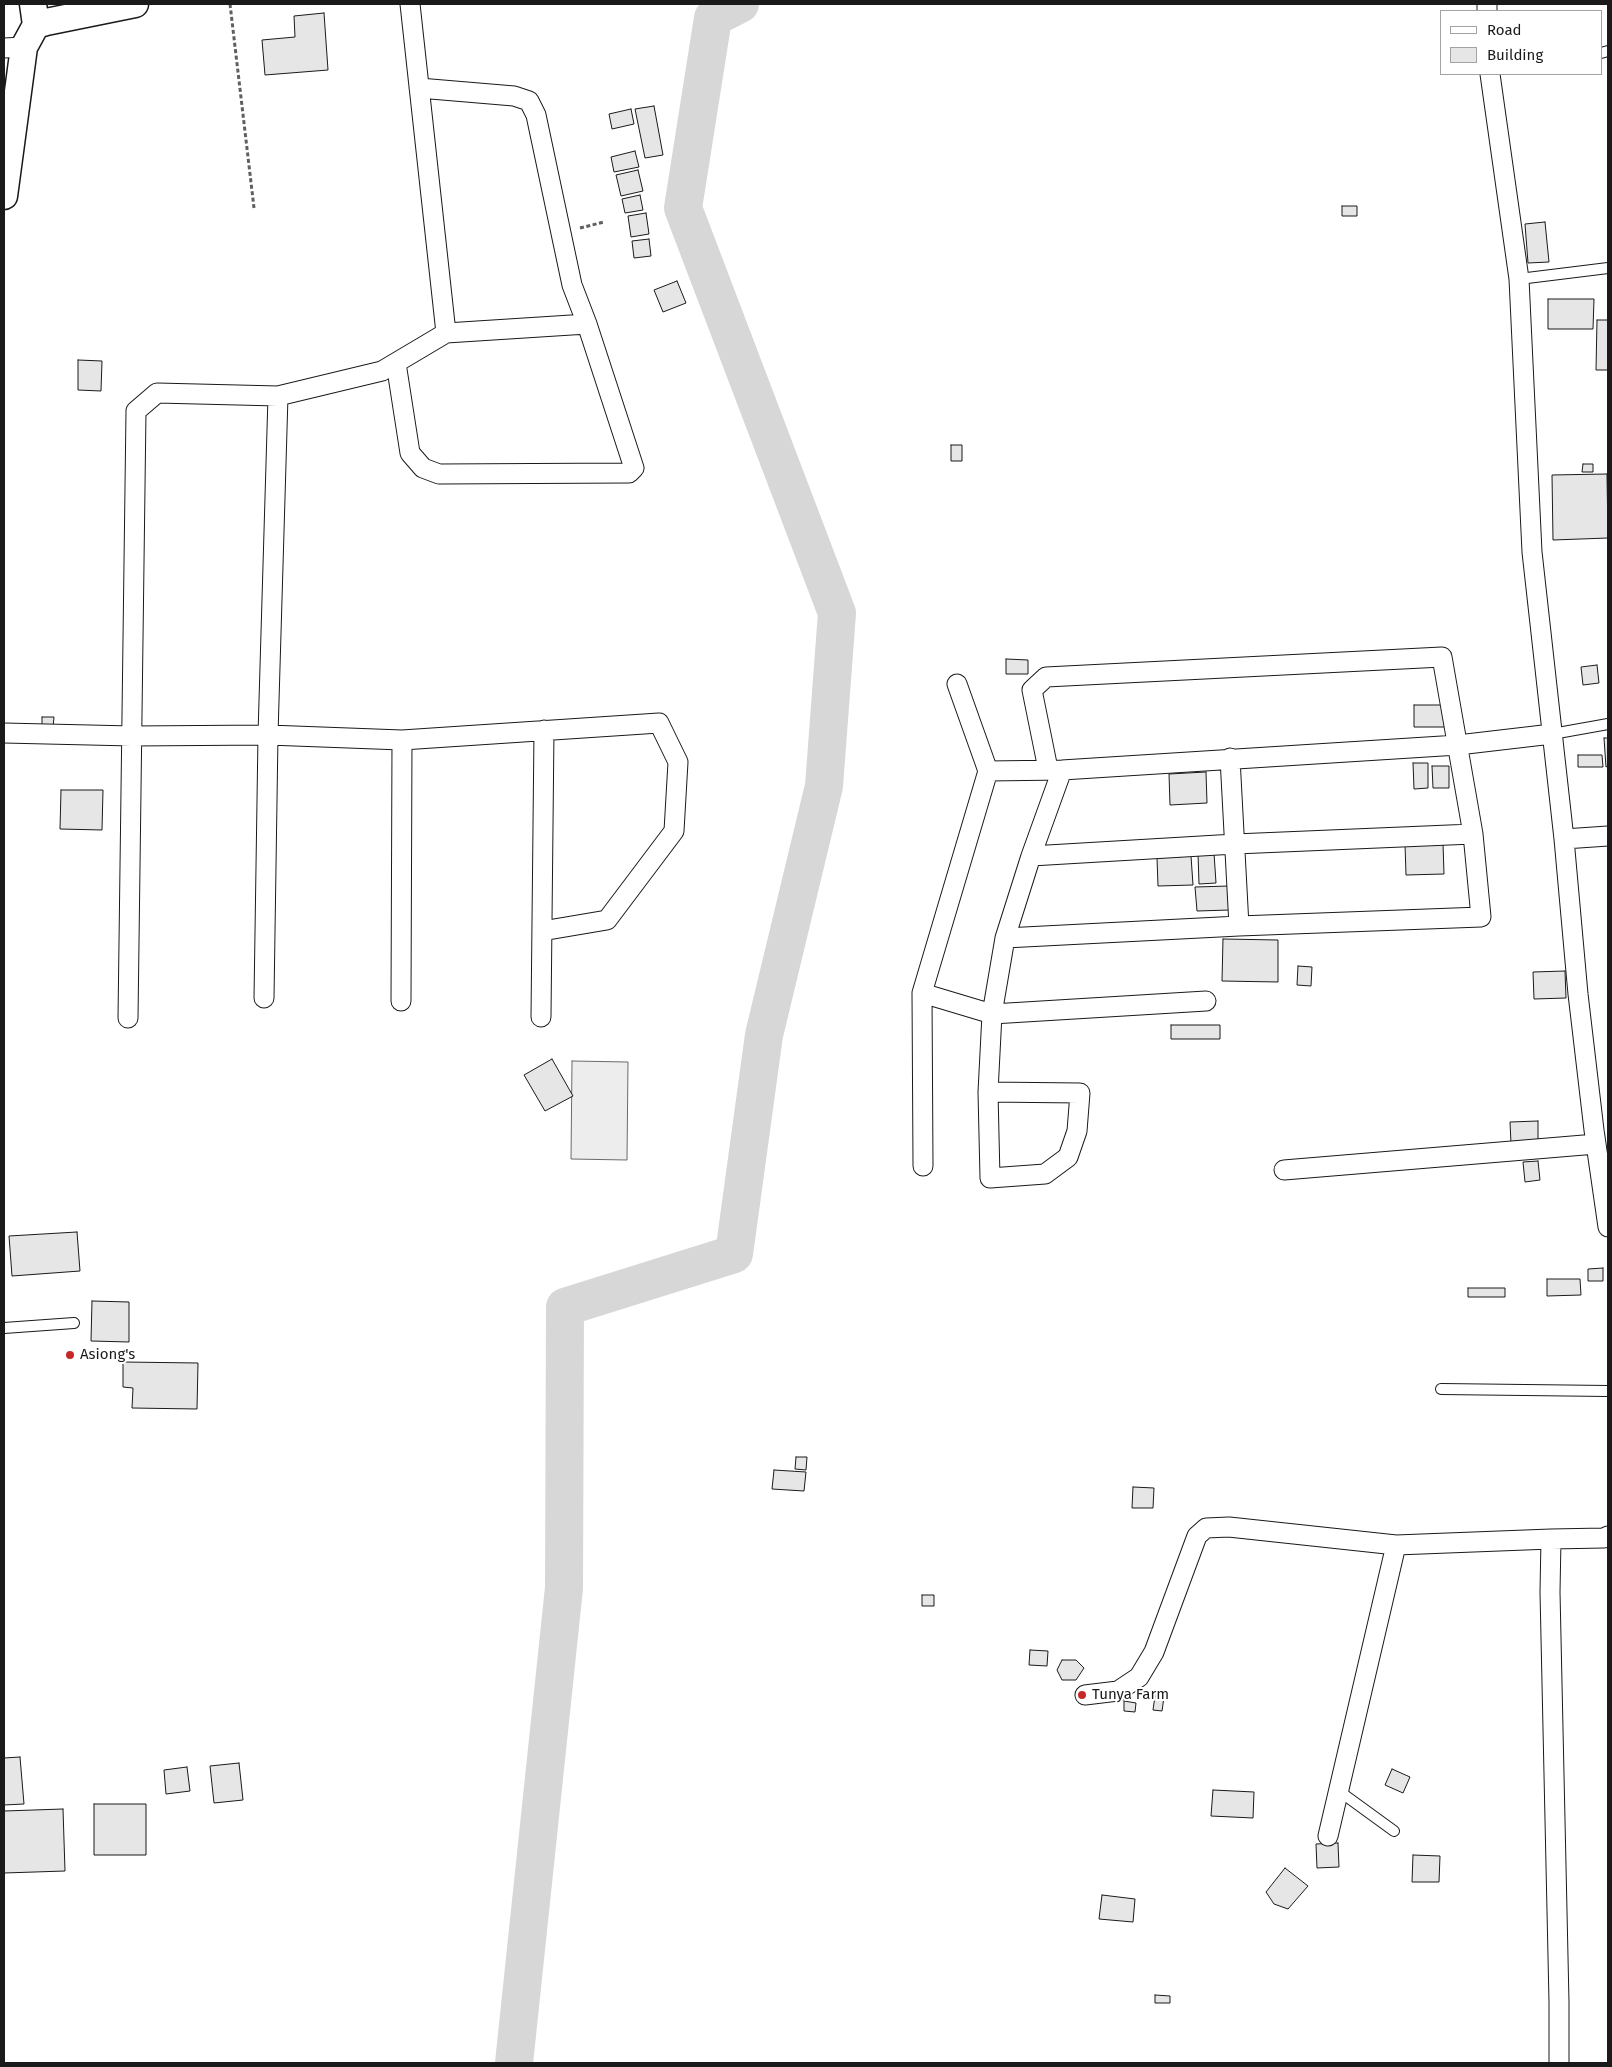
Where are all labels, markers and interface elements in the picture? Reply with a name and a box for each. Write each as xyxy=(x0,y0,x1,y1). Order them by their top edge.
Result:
legend xyxy=(1440,10,1602,75)
text: Road xyxy=(1487,21,1522,39)
text: Building xyxy=(1487,46,1543,64)
place label: Asiong's xyxy=(80,1346,135,1364)
marker: Asiong's xyxy=(64,1349,76,1361)
place label: Tunya Farm xyxy=(1092,1686,1169,1704)
marker: Tunya Farm xyxy=(1076,1689,1088,1701)

